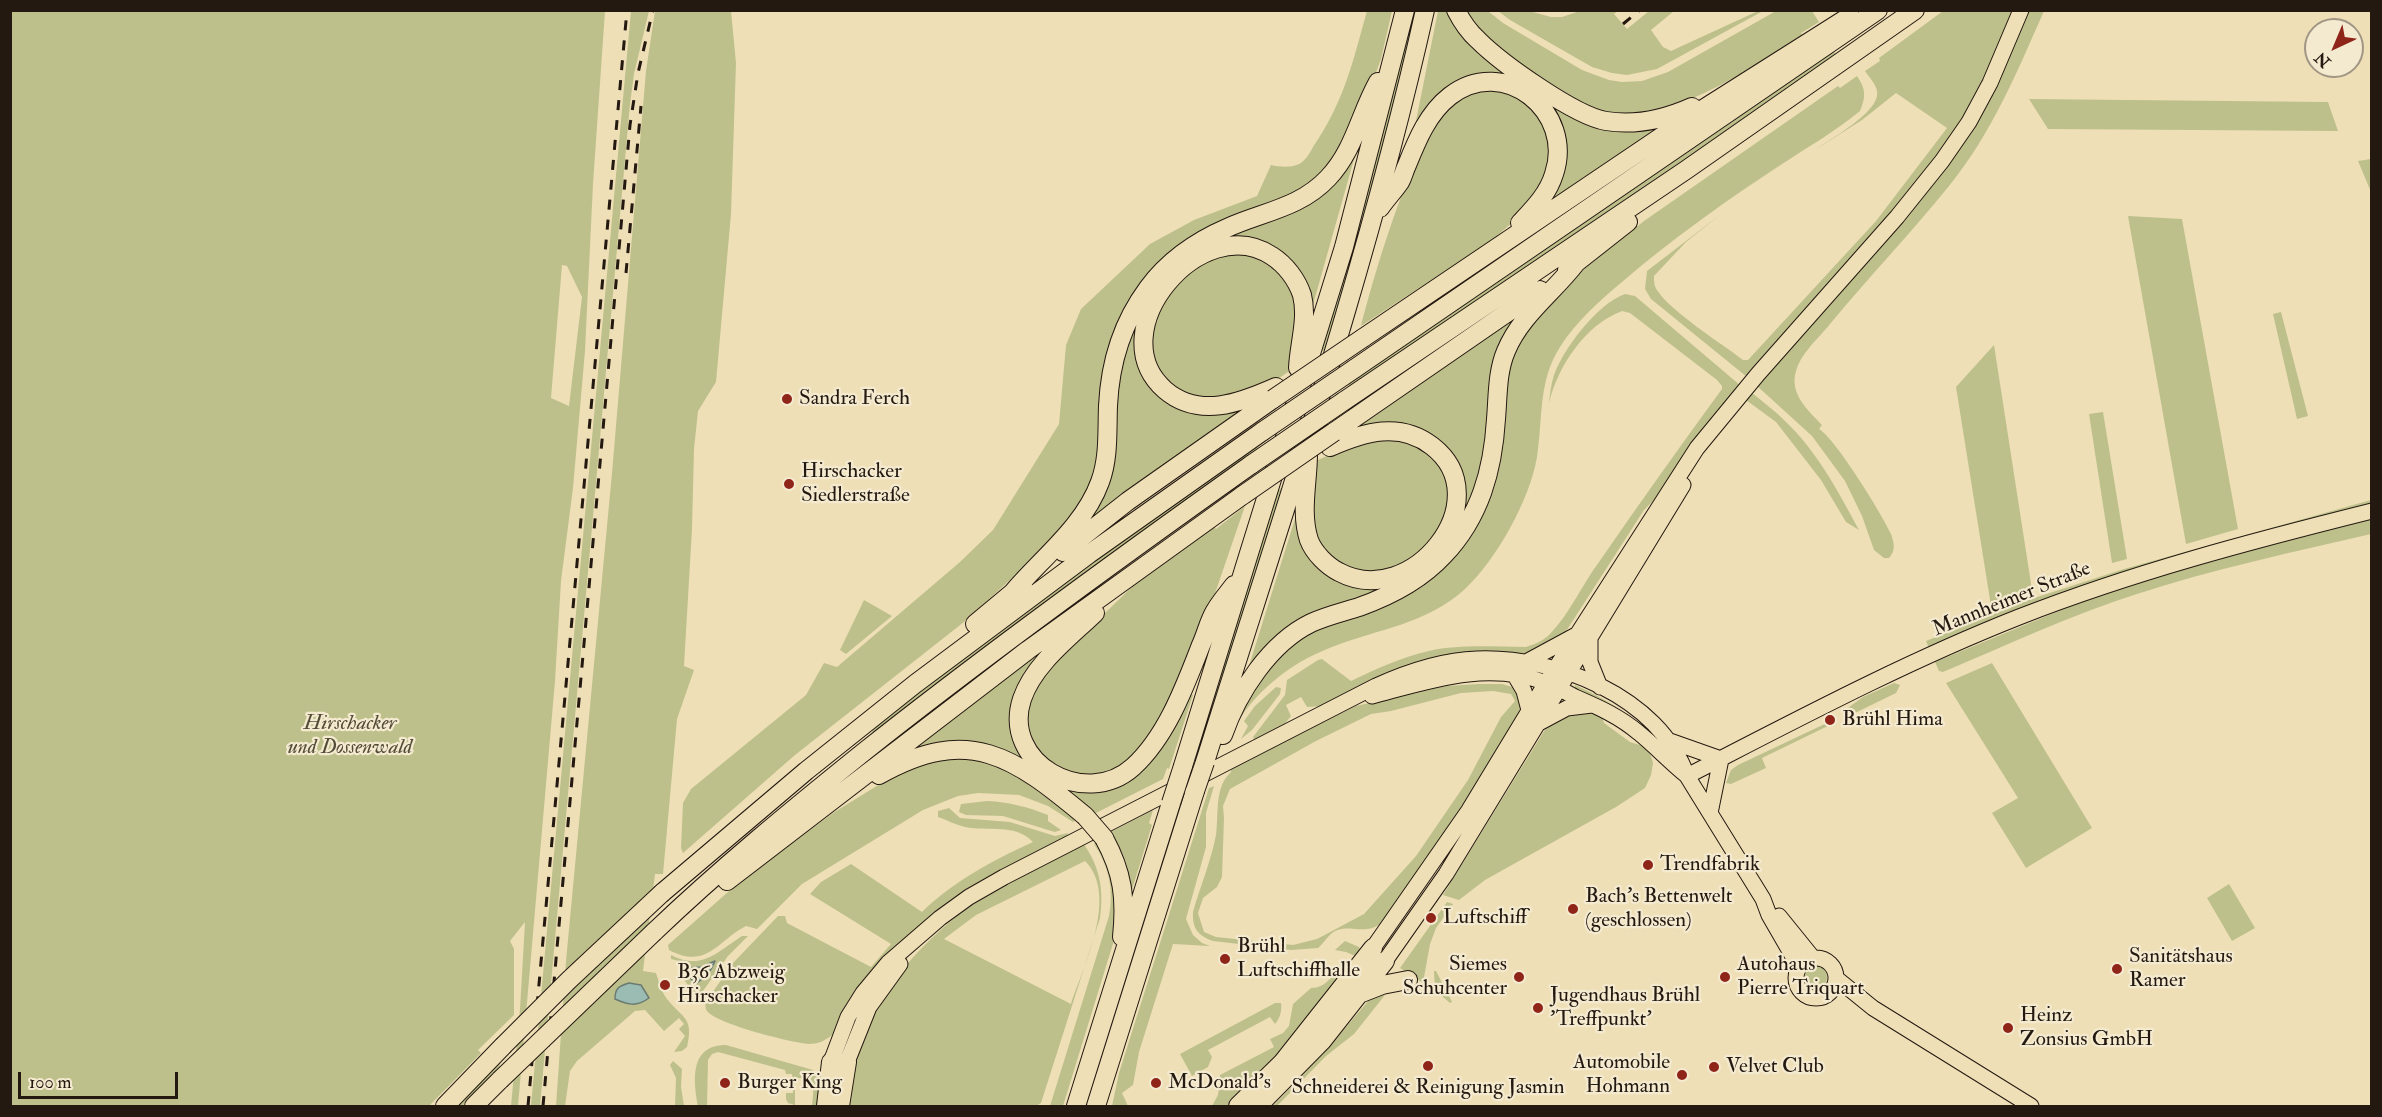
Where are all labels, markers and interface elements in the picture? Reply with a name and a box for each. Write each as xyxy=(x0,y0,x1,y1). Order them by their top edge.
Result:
north arrow xyxy=(2304,18,2364,78)
text: N xyxy=(2311,47,2335,72)
place label: Sandra Ferch xyxy=(799,386,910,412)
marker: Sandra Ferch xyxy=(780,392,794,406)
place label: Hirschacker Siedlerstraße xyxy=(801,459,910,509)
marker: Hirschacker Siedlerstraße xyxy=(782,477,796,491)
street label: Mannheimer Straße xyxy=(1929,557,2095,643)
place label: Brühl Hima xyxy=(1842,707,1943,733)
park label: Hirschacker und Dossenwald xyxy=(288,711,412,761)
marker: Brühl Hima xyxy=(1823,713,1837,727)
place label: Trendfabrik xyxy=(1660,852,1760,878)
marker: Trendfabrik xyxy=(1641,858,1655,872)
place label: Bach's Bettenwelt (geschlossen) xyxy=(1585,884,1733,934)
marker: Bach's Bettenwelt (geschlossen) xyxy=(1566,902,1580,916)
place label: Luftschiff xyxy=(1443,905,1527,931)
marker: Luftschiff xyxy=(1424,911,1438,925)
place label: Brühl Luftschiffhalle xyxy=(1237,934,1360,984)
place label: Sanitätshaus Ramer xyxy=(2129,944,2233,994)
marker: Brühl Luftschiffhalle xyxy=(1218,952,1232,966)
place label: Siemes Schuhcenter xyxy=(1403,952,1507,1002)
place label: Autohaus Pierre Triquart xyxy=(1737,952,1864,1002)
place label: B36 Abzweig Hirschacker xyxy=(677,960,785,1010)
marker: Sanitätshaus Ramer xyxy=(2110,962,2124,976)
marker: Siemes Schuhcenter xyxy=(1512,970,1526,984)
marker: Autohaus Pierre Triquart xyxy=(1718,970,1732,984)
marker: B36 Abzweig Hirschacker xyxy=(658,978,672,992)
place label: Jugendhaus Brühl 'Treffpunkt' xyxy=(1550,983,1700,1033)
marker: Jugendhaus Brühl 'Treffpunkt' xyxy=(1531,1001,1545,1015)
place label: Heinz Zonsius GmbH xyxy=(2020,1003,2153,1053)
marker: Heinz Zonsius GmbH xyxy=(2001,1021,2015,1035)
place label: Automobile Hohmann xyxy=(1573,1050,1670,1100)
place label: Velvet Club xyxy=(1726,1054,1824,1080)
marker: Schneiderei & Reinigung Jasmin xyxy=(1421,1059,1435,1073)
scale bar xyxy=(21,1060,182,1098)
marker: Velvet Club xyxy=(1707,1060,1721,1074)
marker: Automobile Hohmann xyxy=(1675,1068,1689,1082)
place label: Burger King xyxy=(737,1070,842,1096)
place label: McDonald's xyxy=(1168,1070,1271,1096)
text: 100 m xyxy=(29,1071,72,1094)
place label: Schneiderei & Reinigung Jasmin xyxy=(1291,1075,1565,1101)
marker: Burger King xyxy=(718,1076,732,1090)
marker: McDonald's xyxy=(1149,1076,1163,1090)

